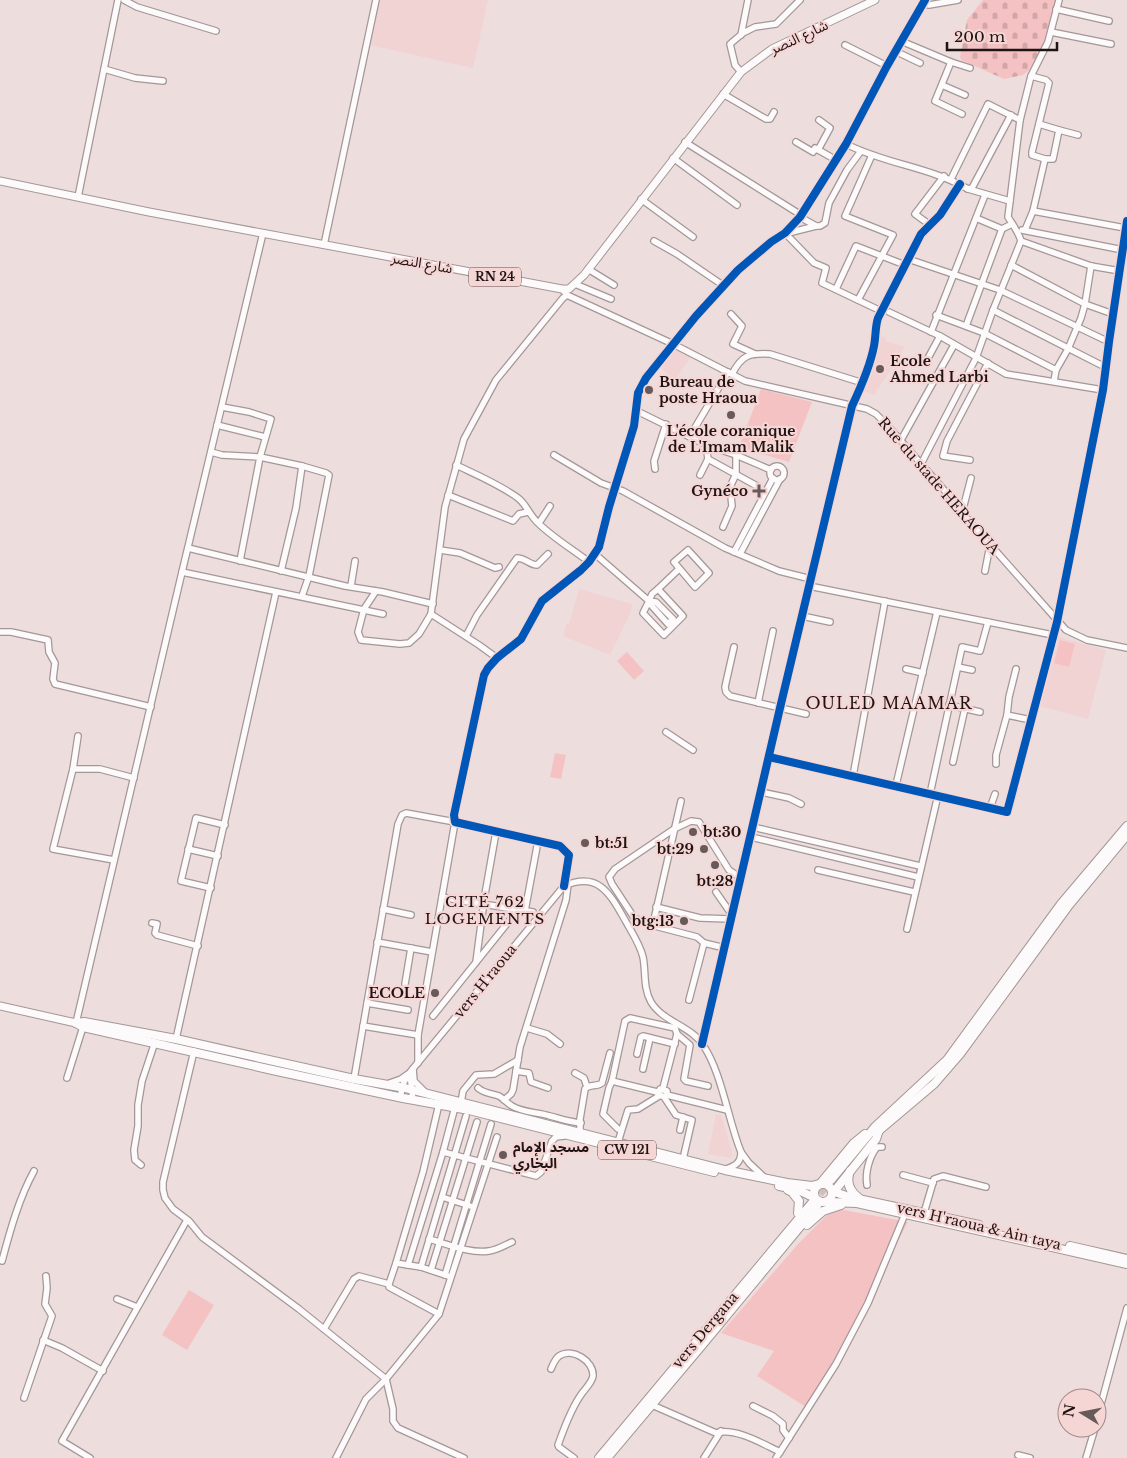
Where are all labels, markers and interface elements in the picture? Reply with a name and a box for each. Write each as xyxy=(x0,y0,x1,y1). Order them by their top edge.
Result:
street label: شارع النصر xyxy=(766,16,832,60)
scale bar xyxy=(947,20,1057,52)
text: 200 m xyxy=(954,27,1005,46)
street label: شارع النصر xyxy=(389,249,454,279)
road number: RN 24 xyxy=(469,268,521,286)
place label: Ecole Ahmed Larbi xyxy=(889,352,989,386)
marker: Ecole Ahmed Larbi xyxy=(874,363,886,375)
place label: Bureau de poste Hraoua xyxy=(659,373,757,407)
marker: Bureau de poste Hraoua xyxy=(643,384,655,396)
marker: L'école coranique de L'Imam Malik xyxy=(725,409,737,421)
street label: Rue du stade HERAOUA xyxy=(874,414,1004,559)
place label: L'école coranique de L'Imam Malik xyxy=(666,422,796,456)
place label: Gynéco xyxy=(691,482,748,500)
marker: Gynéco xyxy=(752,484,766,498)
district label: OULED MAAMAR xyxy=(805,693,973,713)
place label: bt:30 xyxy=(702,823,741,841)
marker: bt:30 xyxy=(687,826,699,838)
place label: bt:51 xyxy=(594,834,628,852)
marker: bt:51 xyxy=(579,837,591,849)
place label: bt:29 xyxy=(656,840,694,858)
marker: bt:29 xyxy=(698,843,710,855)
marker: bt:28 xyxy=(709,859,721,871)
place label: bt:28 xyxy=(696,872,733,890)
district label: CITÉ 762 LOGEMENTS xyxy=(425,892,545,928)
place label: btg:13 xyxy=(631,912,674,930)
marker: btg:13 xyxy=(678,915,690,927)
street label: vers H'raoua xyxy=(450,940,520,1022)
place label: ECOLE xyxy=(368,984,425,1002)
marker: ECOLE xyxy=(429,987,441,999)
place label: مسجد الإمام البخاري xyxy=(513,1138,589,1174)
road number: CW 121 xyxy=(598,1140,656,1160)
marker: مسجد الإمام البخاري xyxy=(497,1149,509,1161)
street label: vers H'raoua & Ain taya xyxy=(895,1198,1063,1254)
street label: vers Dergana xyxy=(668,1288,742,1372)
north arrow xyxy=(1057,1388,1107,1438)
text: N xyxy=(1059,1403,1079,1419)

